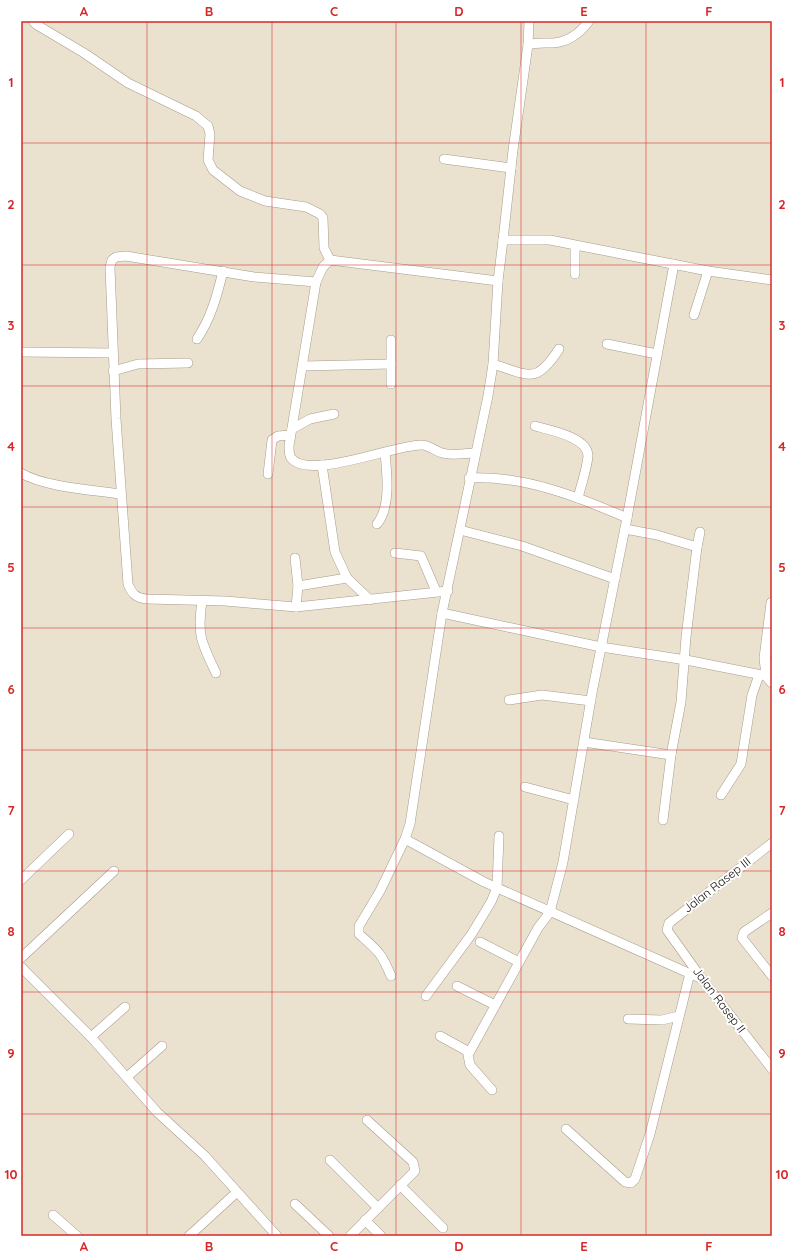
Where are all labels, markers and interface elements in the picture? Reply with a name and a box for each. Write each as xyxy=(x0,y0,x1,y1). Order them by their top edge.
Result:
text: A xyxy=(80,3,89,19)
text: B xyxy=(205,3,213,19)
text: C xyxy=(330,3,338,19)
text: D xyxy=(454,3,464,19)
text: E xyxy=(580,3,588,19)
text: F xyxy=(705,3,713,19)
text: 1 xyxy=(8,74,14,90)
text: 1 xyxy=(779,74,785,90)
text: 2 xyxy=(7,196,15,212)
text: 2 xyxy=(778,196,786,212)
text: 3 xyxy=(8,317,15,333)
text: 3 xyxy=(779,317,786,333)
text: 4 xyxy=(7,438,15,454)
text: 4 xyxy=(778,438,786,454)
text: 5 xyxy=(7,559,15,575)
text: 5 xyxy=(778,559,786,575)
text: 6 xyxy=(7,681,15,697)
text: 6 xyxy=(778,681,786,697)
text: 7 xyxy=(7,802,15,818)
text: 7 xyxy=(778,802,786,818)
street label: Jalan Rasep III xyxy=(680,854,754,916)
text: 8 xyxy=(7,923,15,939)
text: 8 xyxy=(778,923,786,939)
street label: Jalan Rasep II xyxy=(690,964,749,1036)
text: 9 xyxy=(7,1045,15,1061)
text: 9 xyxy=(778,1045,786,1061)
text: 10 xyxy=(4,1166,18,1182)
text: 10 xyxy=(775,1166,789,1182)
text: A xyxy=(80,1238,89,1254)
text: B xyxy=(205,1238,213,1254)
text: C xyxy=(330,1238,338,1254)
text: D xyxy=(454,1238,464,1254)
text: E xyxy=(580,1238,588,1254)
text: F xyxy=(705,1238,713,1254)

